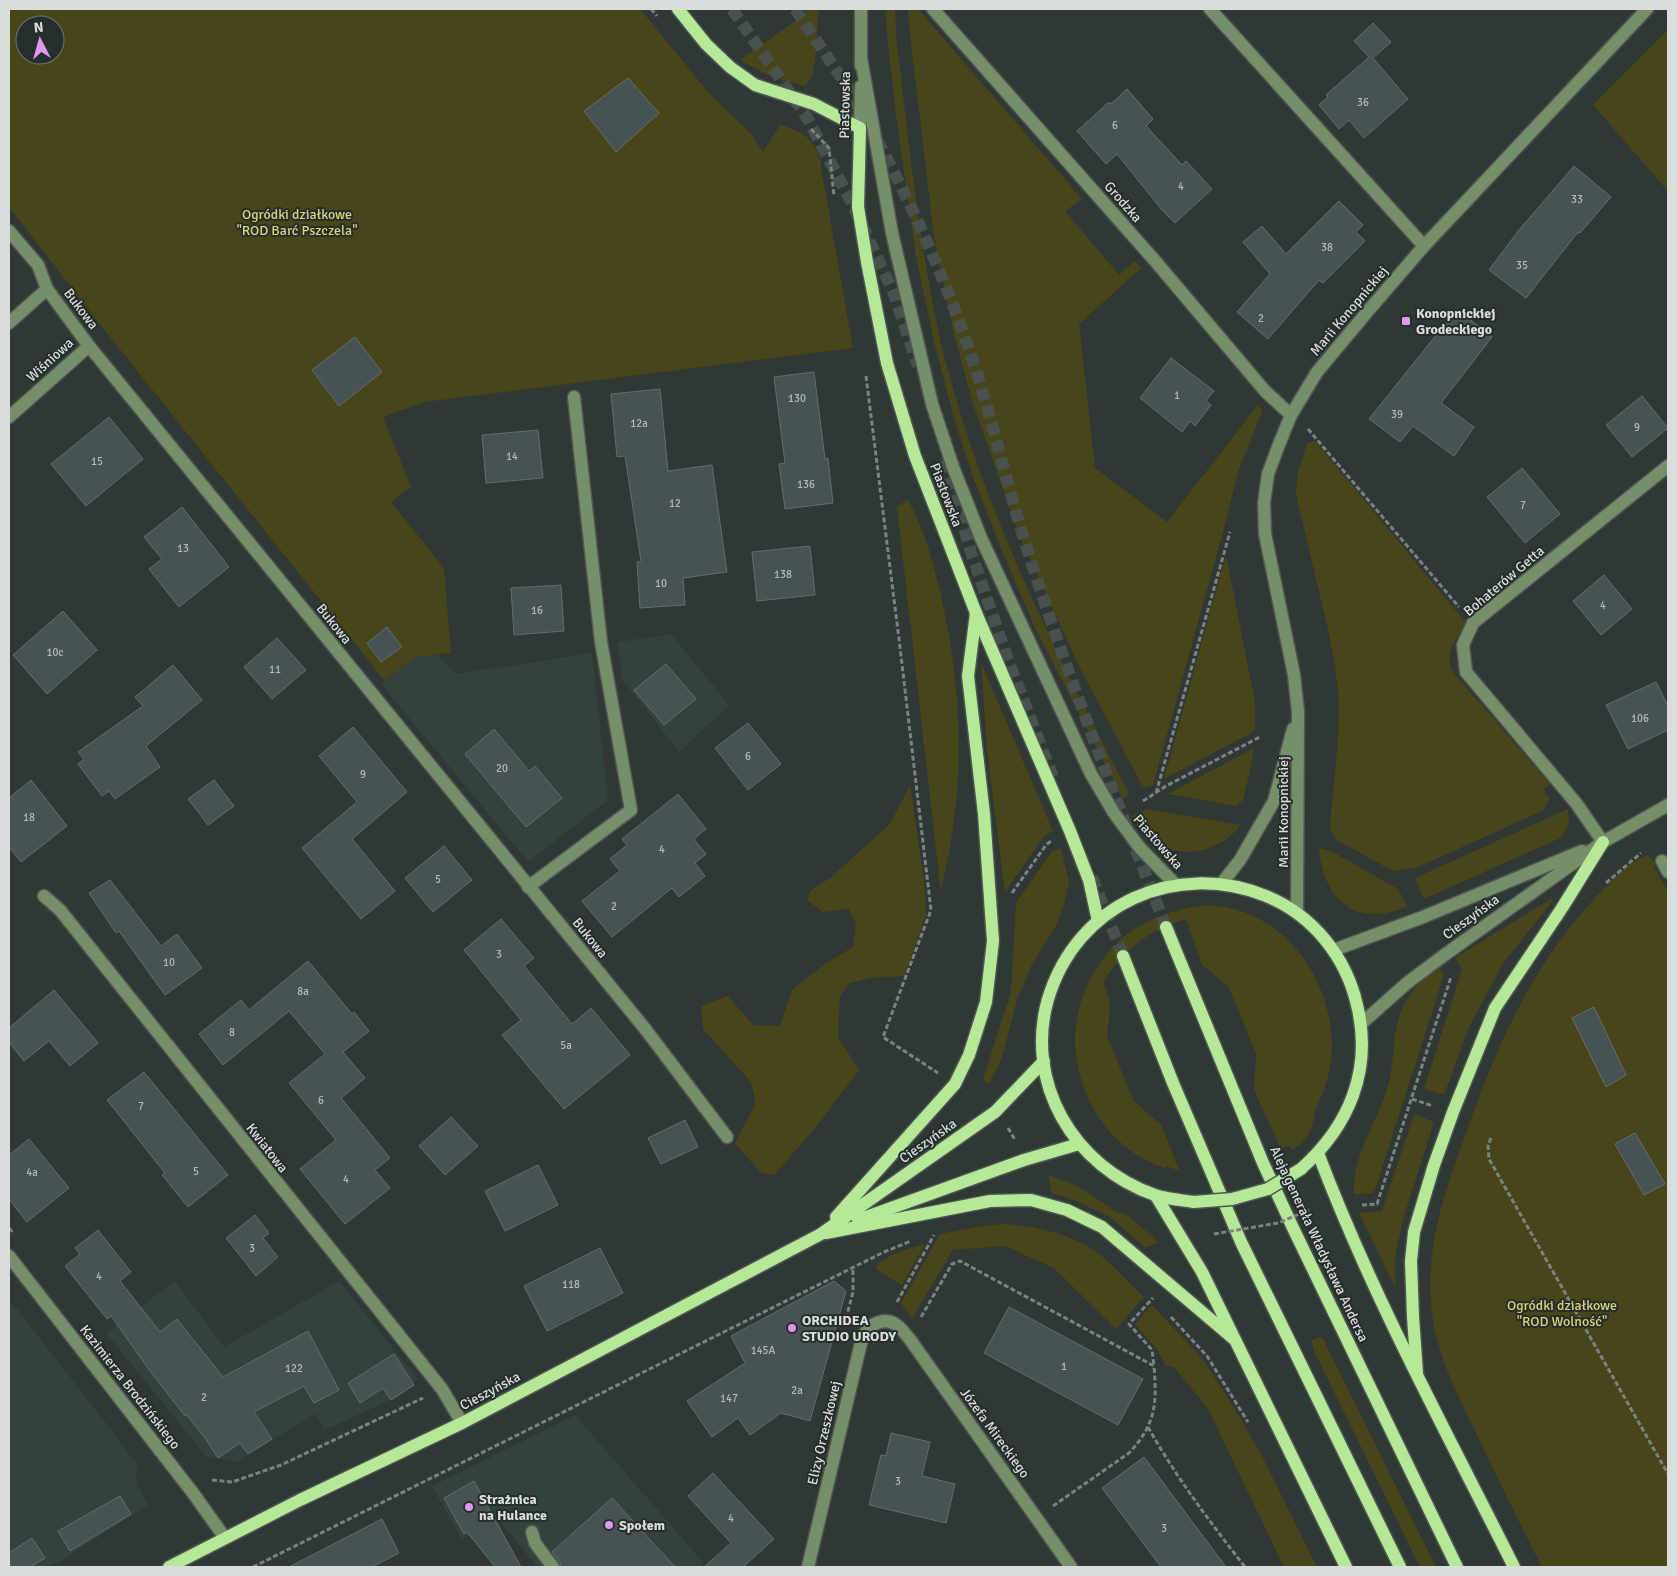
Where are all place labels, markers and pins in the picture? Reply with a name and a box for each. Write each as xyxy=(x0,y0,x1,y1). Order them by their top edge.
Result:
place label: Konopnickiej Grodeckiego xyxy=(1416,305,1495,338)
marker: Konopnickiej Grodeckiego xyxy=(1400,315,1412,327)
place label: ORCHIDEA STUDIO URODY xyxy=(802,1312,897,1345)
marker: ORCHIDEA STUDIO URODY xyxy=(786,1322,798,1334)
place label: Strażnica na Hulance xyxy=(479,1491,547,1524)
marker: Strażnica na Hulance xyxy=(463,1501,475,1513)
place label: Społem xyxy=(619,1517,665,1534)
marker: Społem xyxy=(603,1519,615,1531)

